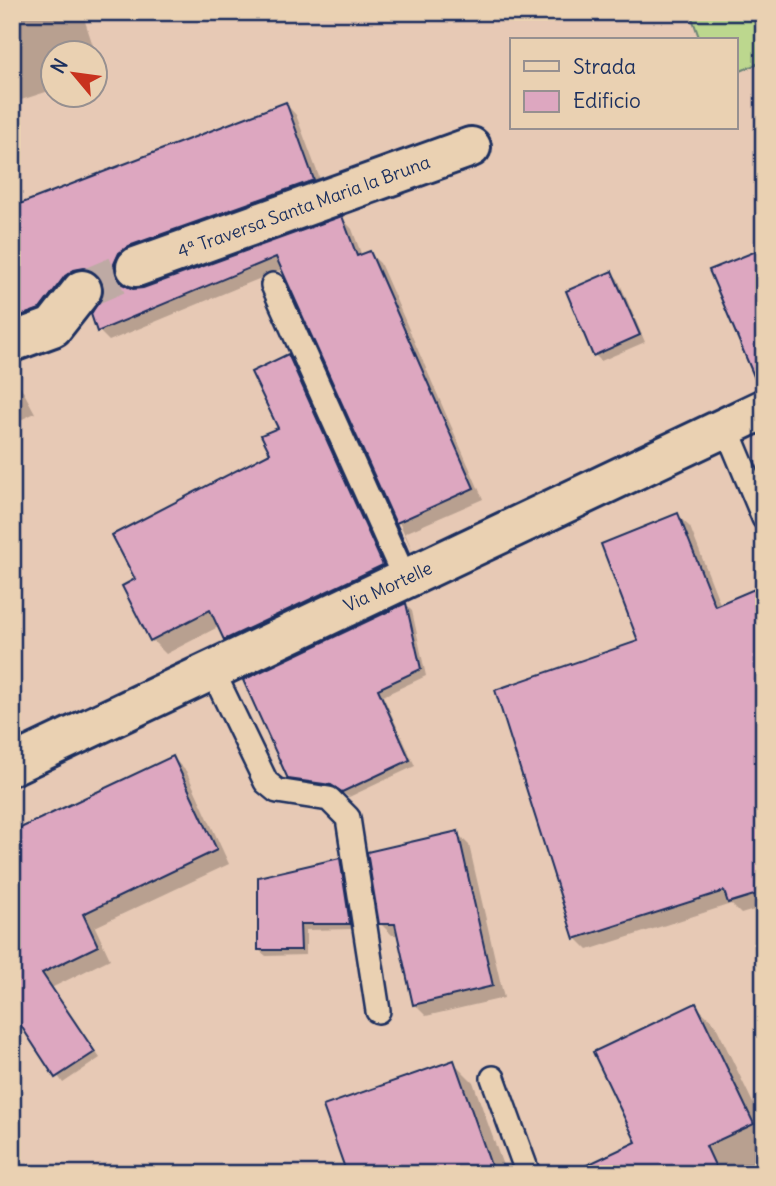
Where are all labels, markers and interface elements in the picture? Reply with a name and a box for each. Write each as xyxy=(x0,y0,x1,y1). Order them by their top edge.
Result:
north arrow xyxy=(38,38,108,108)
legend xyxy=(510,38,738,130)
text: Strada xyxy=(573,53,636,80)
text: N xyxy=(45,54,73,77)
text: Edificio xyxy=(573,87,641,114)
street label: 4ª Traversa Santa Maria la Bruna xyxy=(174,150,433,263)
street label: Via Mortelle xyxy=(340,556,436,617)

